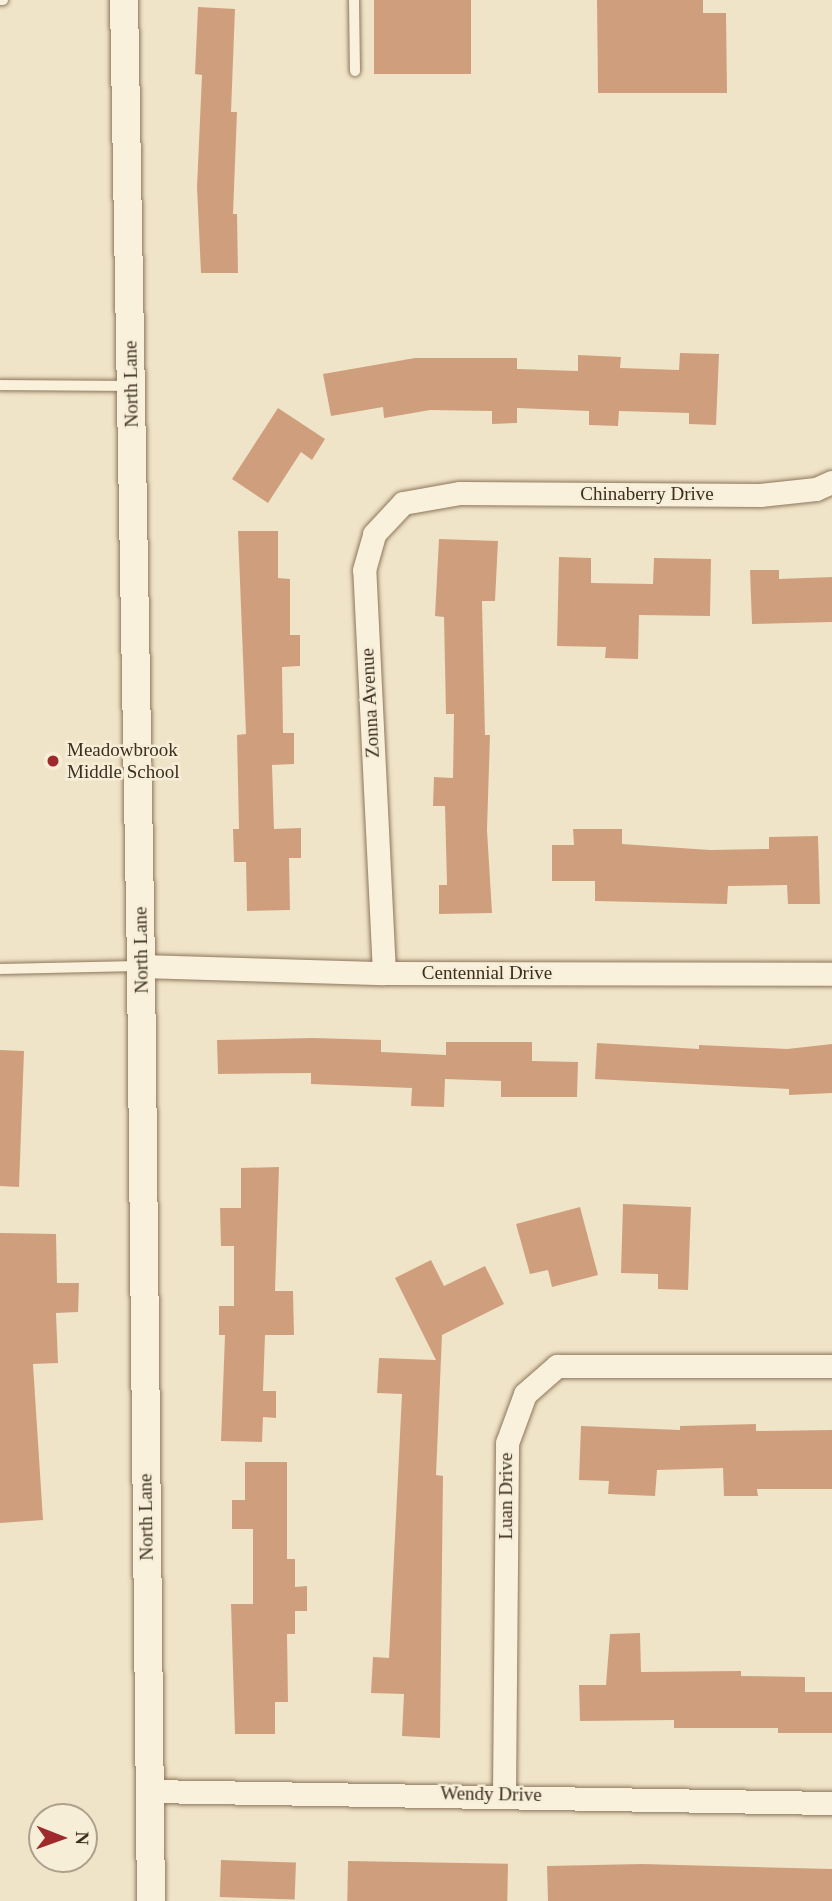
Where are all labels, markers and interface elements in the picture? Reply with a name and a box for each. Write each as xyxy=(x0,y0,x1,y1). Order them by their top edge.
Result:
street label: North Lane xyxy=(119,340,143,428)
street label: Chinaberry Drive xyxy=(580,483,714,505)
street label: Zonna Avenue xyxy=(356,647,384,759)
place label: Meadowbrook Middle School xyxy=(67,739,179,783)
marker: Meadowbrook Middle School xyxy=(45,753,61,769)
street label: North Lane xyxy=(129,906,153,994)
street label: Centennial Drive xyxy=(422,962,552,984)
street label: Luan Drive xyxy=(495,1452,517,1540)
street label: North Lane xyxy=(134,1473,158,1561)
street label: Wendy Drive xyxy=(440,1782,542,1806)
north arrow xyxy=(28,1803,98,1873)
text: N xyxy=(72,1831,93,1845)

